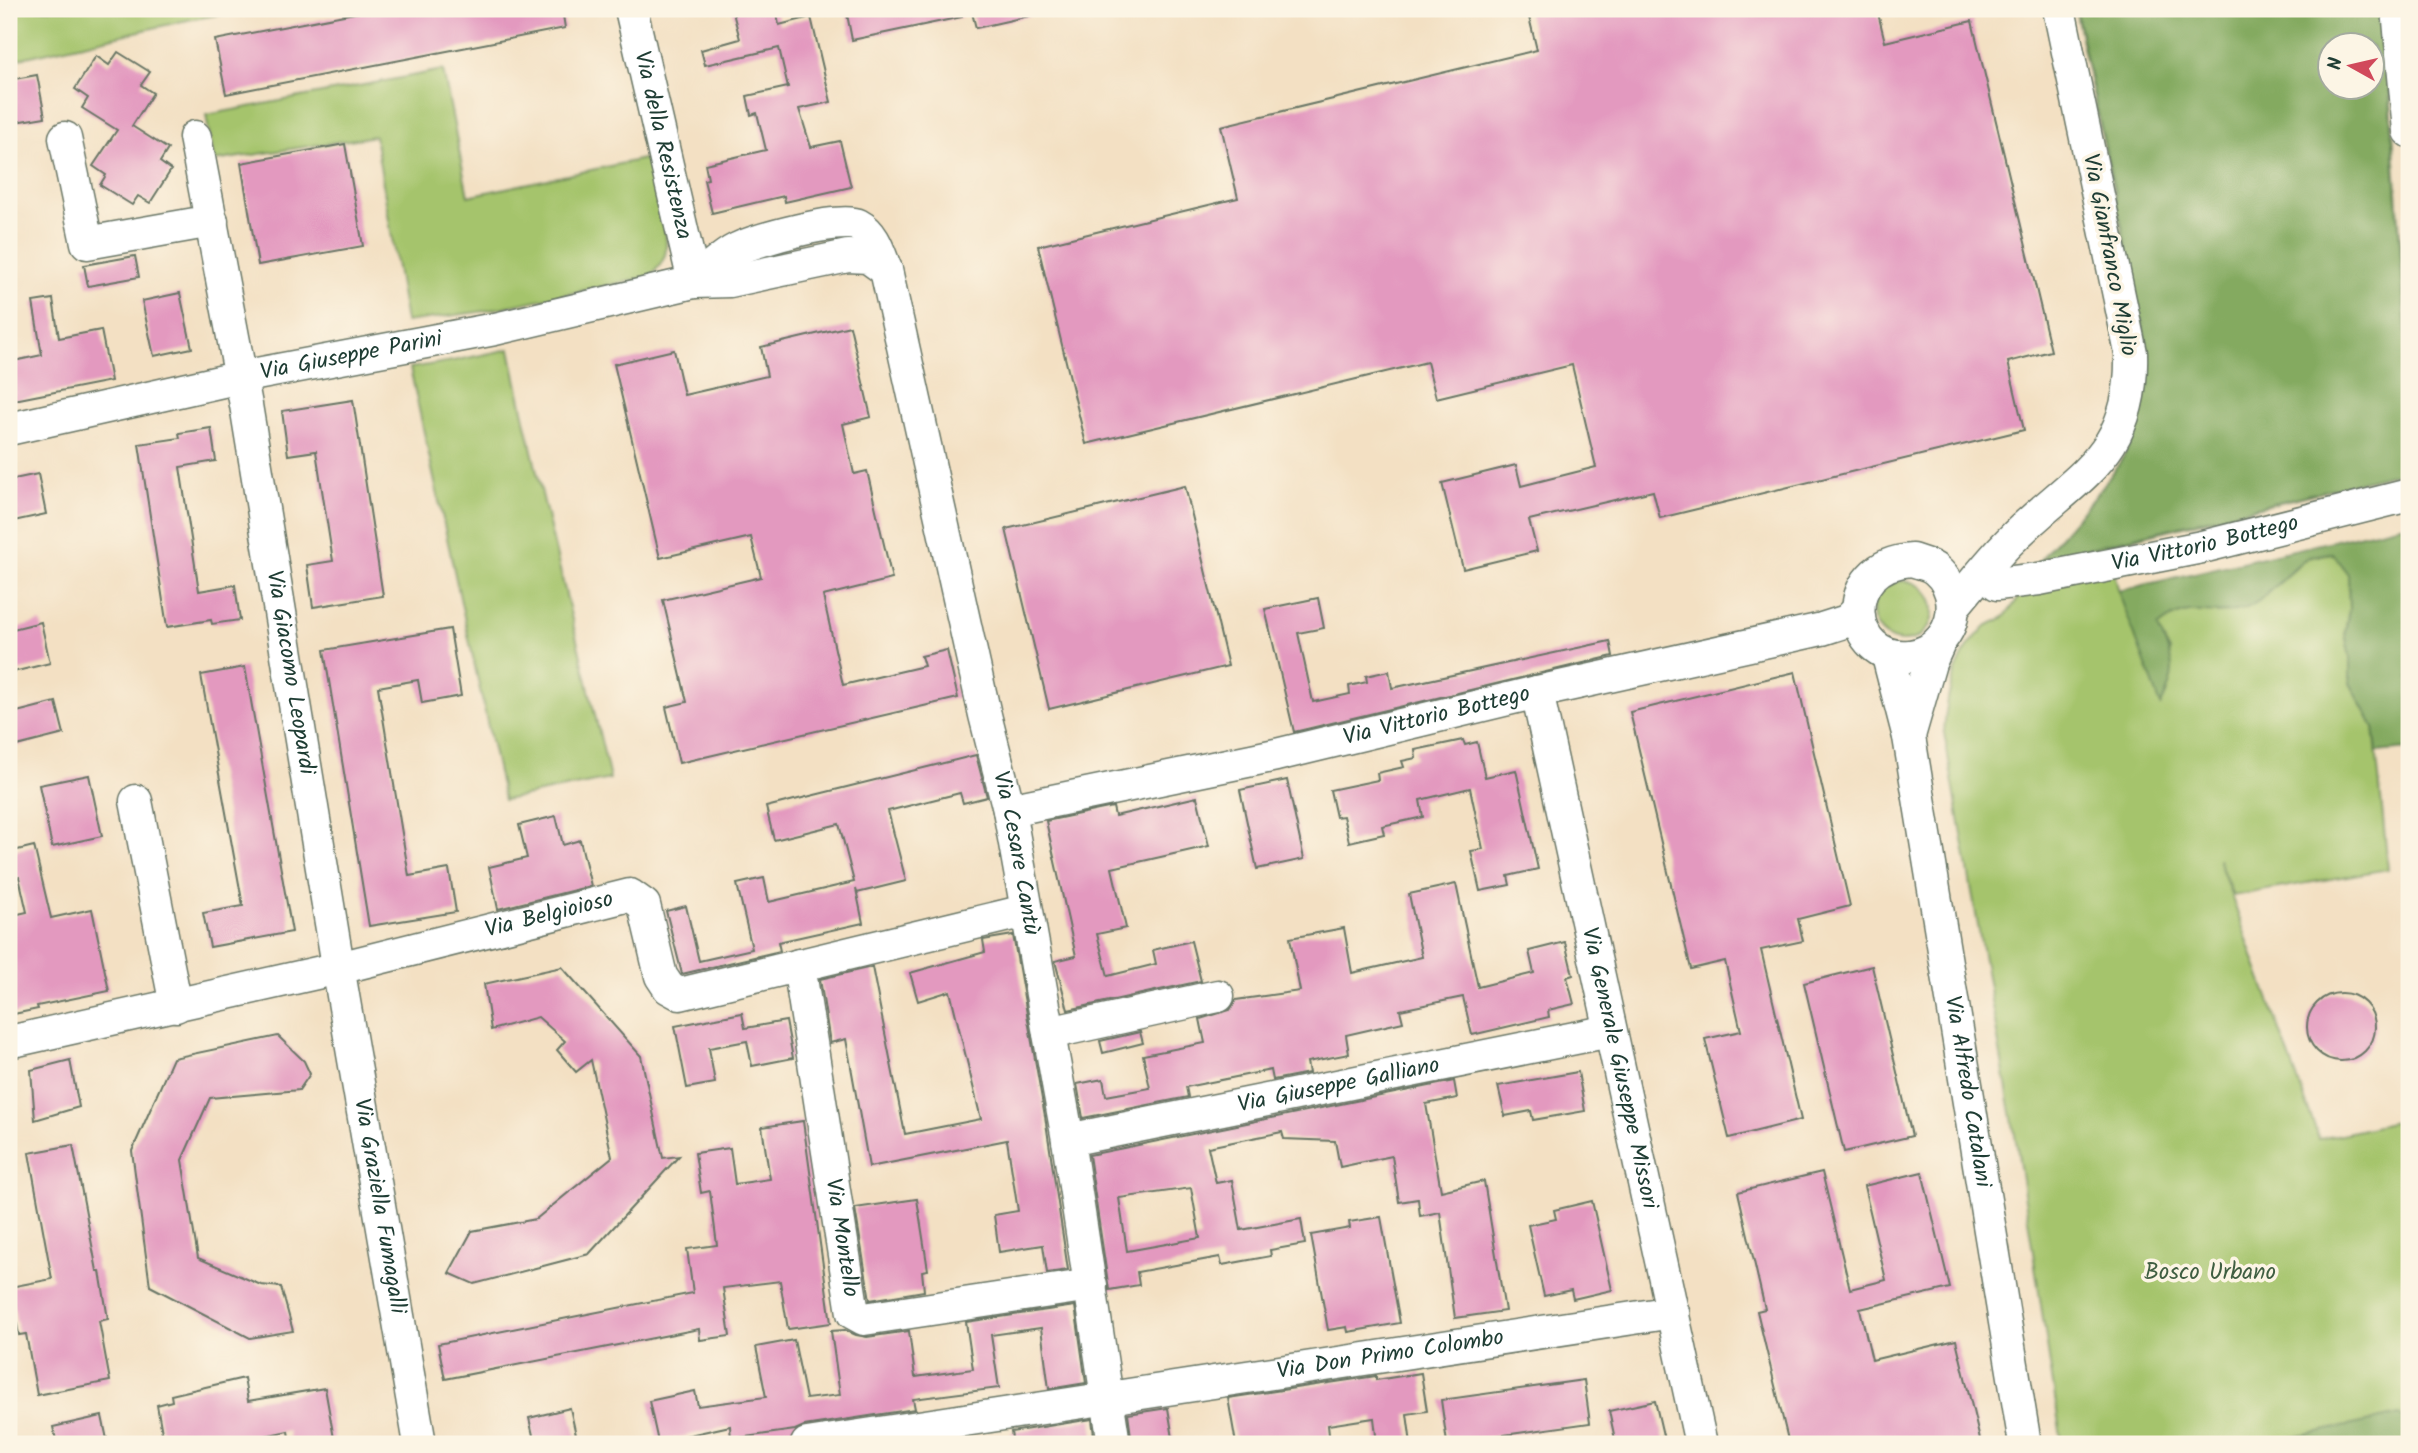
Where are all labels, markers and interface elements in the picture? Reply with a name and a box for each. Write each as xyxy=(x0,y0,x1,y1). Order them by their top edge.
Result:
north arrow xyxy=(2316,32,2386,102)
street label: Via della Resistenza xyxy=(623,48,702,243)
text: N xyxy=(2320,56,2352,72)
street label: Via Gianfranco Miglio xyxy=(2072,151,2146,359)
street label: Via Giuseppe Parini xyxy=(257,321,447,391)
street label: Via Vittorio Bottego xyxy=(2108,505,2303,582)
street label: Via Giacomo Leopardi xyxy=(255,568,325,779)
street label: Via Vittorio Bottego xyxy=(1340,676,1534,756)
street label: Via Cesare Cantù xyxy=(982,767,1049,938)
street label: Via Belgioioso xyxy=(481,882,617,949)
street label: Via Generale Giuseppe Missori xyxy=(1571,924,1668,1214)
street label: Via Alfredo Catalani xyxy=(1934,993,2001,1192)
street label: Via Giuseppe Galliano xyxy=(1234,1048,1443,1123)
street label: Via Graziella Fumagalli xyxy=(343,1096,416,1318)
street label: Via Montello xyxy=(814,1176,868,1300)
park label: Bosco Urbano xyxy=(2144,1255,2276,1291)
street label: Via Don Primo Colombo xyxy=(1274,1320,1506,1390)

